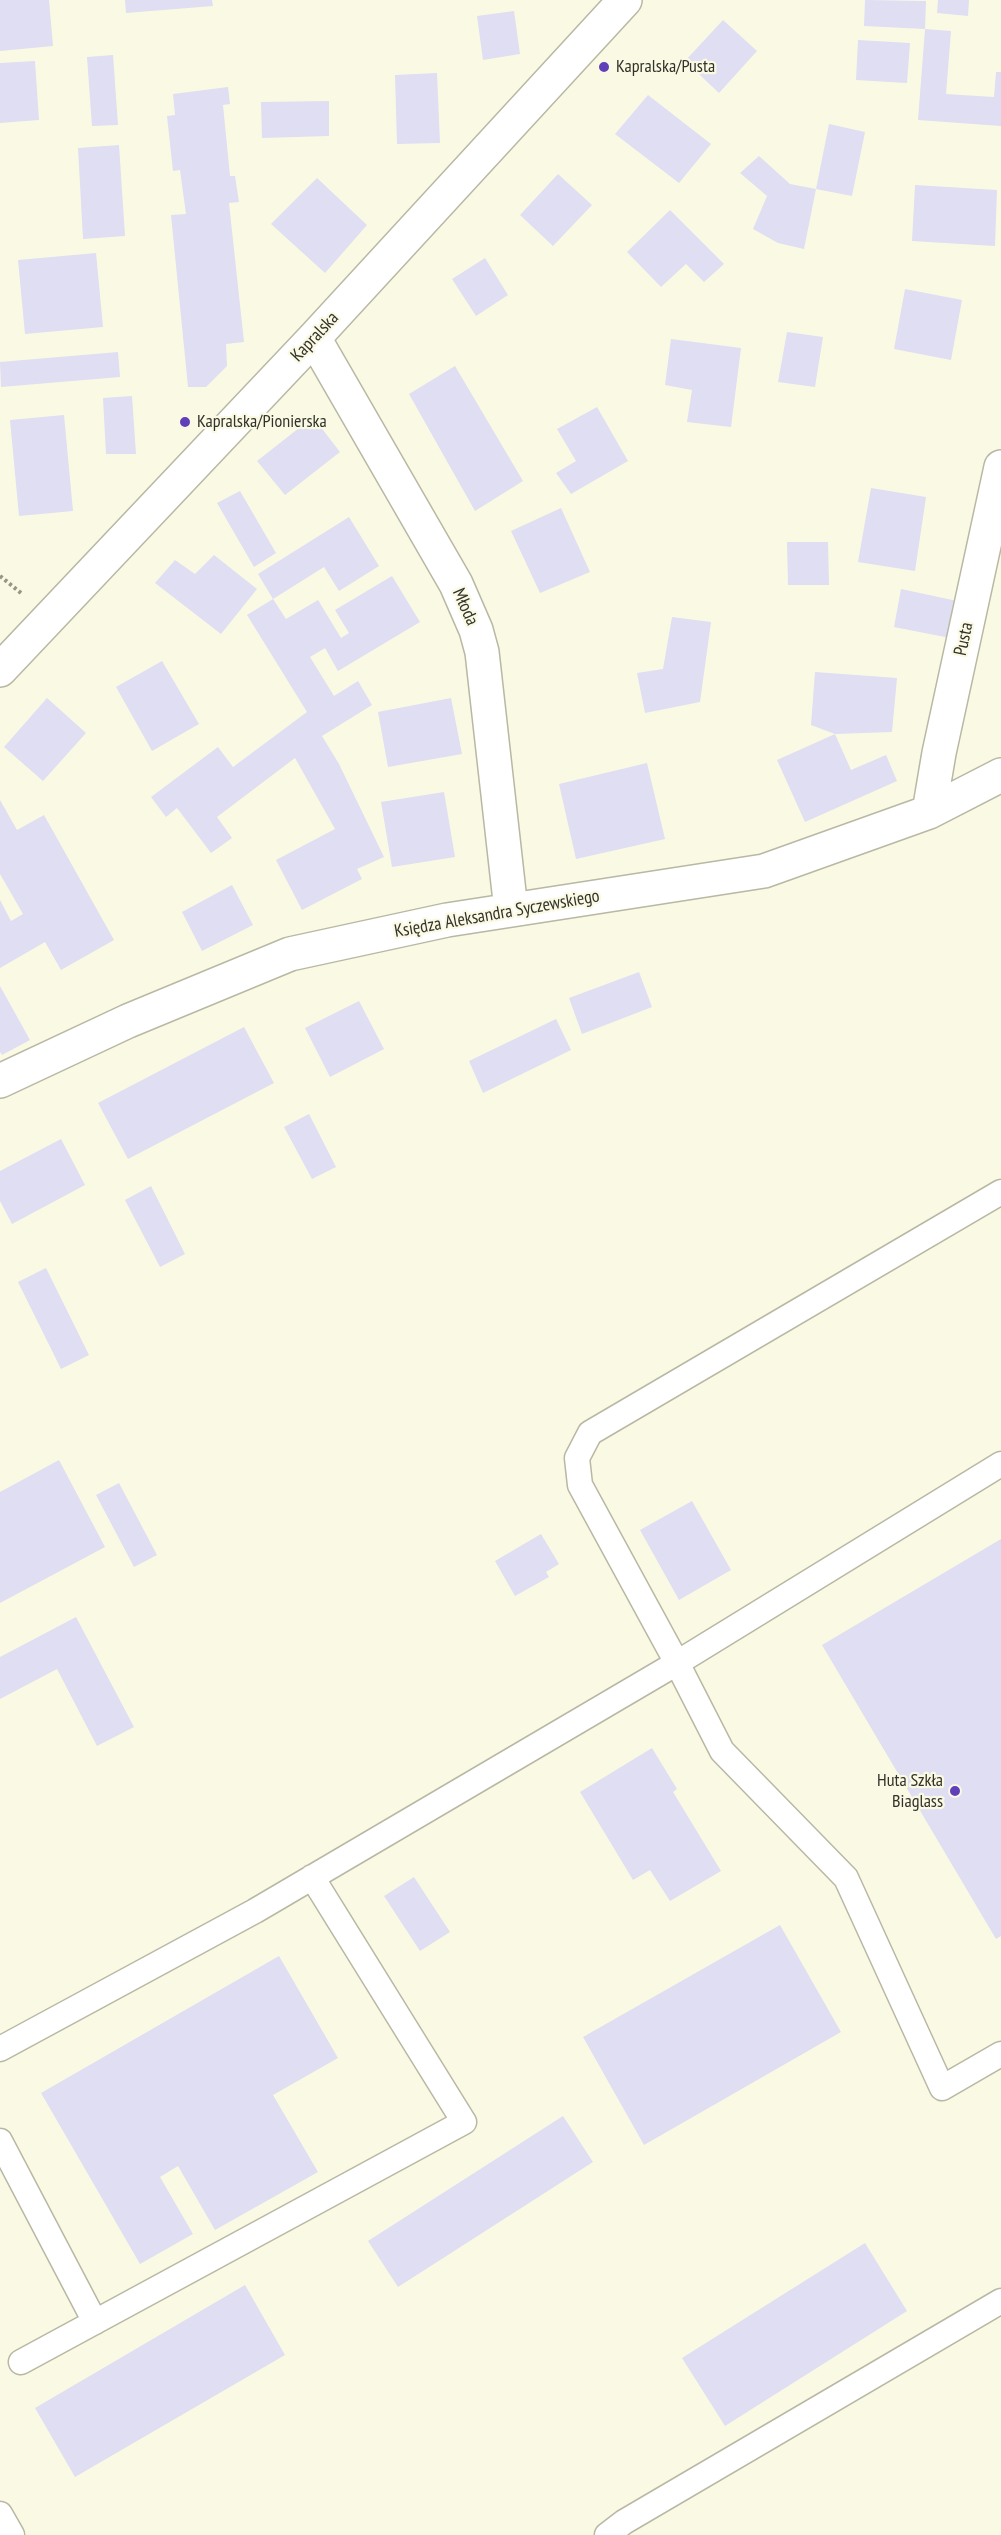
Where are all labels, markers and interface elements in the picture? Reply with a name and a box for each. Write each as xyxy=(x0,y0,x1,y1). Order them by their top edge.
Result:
place label: Kapralska/Pusta xyxy=(616,56,715,78)
marker: Kapralska/Pusta xyxy=(597,60,611,74)
street label: Kapralska xyxy=(287,308,343,366)
place label: Kapralska/Pionierska xyxy=(197,411,327,433)
marker: Kapralska/Pionierska xyxy=(178,415,192,429)
street label: Młoda xyxy=(447,585,483,629)
street label: Pusta xyxy=(950,620,978,658)
street label: Księdza Aleksandra Syczewskiego xyxy=(393,885,601,943)
place label: Huta Szkła Biaglass xyxy=(877,1770,943,1812)
marker: Huta Szkła Biaglass xyxy=(948,1784,962,1798)

